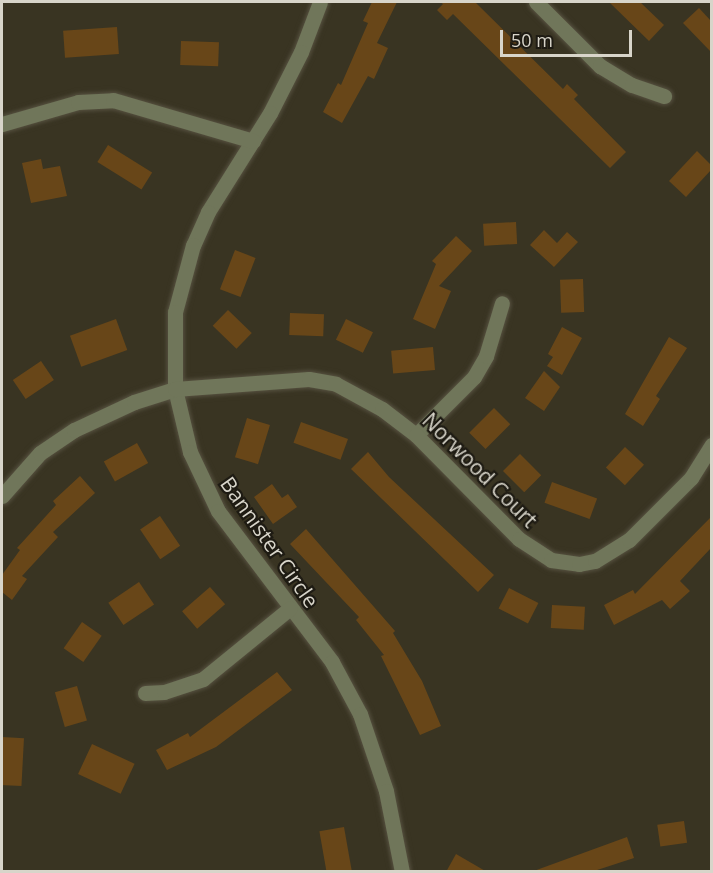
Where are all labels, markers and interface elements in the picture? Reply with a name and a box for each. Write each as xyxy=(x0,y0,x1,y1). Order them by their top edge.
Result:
scale bar xyxy=(503,18,635,56)
text: 50 m xyxy=(511,28,553,52)
street label: Norwood Court xyxy=(417,407,543,533)
street label: Bannister Circle xyxy=(216,472,324,612)

